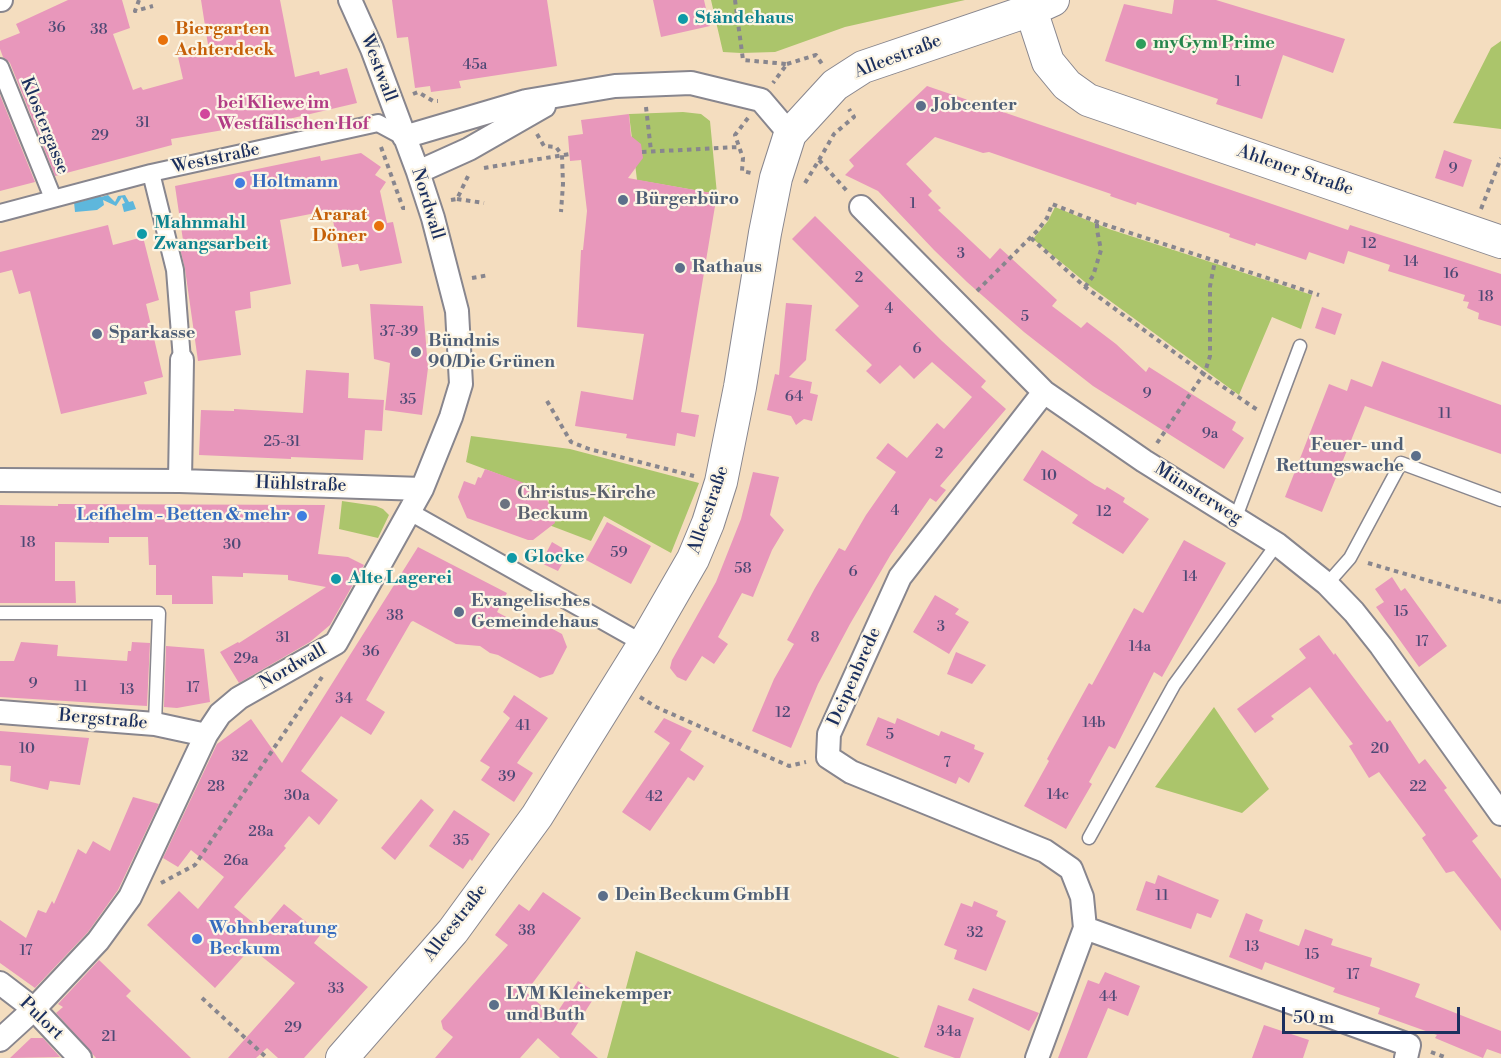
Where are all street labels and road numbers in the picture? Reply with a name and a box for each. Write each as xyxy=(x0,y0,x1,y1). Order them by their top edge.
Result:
street label: Westwall xyxy=(355,31,401,105)
street label: Alleestraße xyxy=(851,31,945,83)
street label: Klostergasse xyxy=(15,74,73,178)
street label: Weststraße xyxy=(170,139,262,179)
street label: Ahlener Straße xyxy=(1234,141,1356,201)
street label: Nordwall xyxy=(406,166,448,242)
street label: Münsterweg xyxy=(1150,458,1246,530)
street label: Alleestraße xyxy=(684,463,734,557)
street label: Hühlstraße xyxy=(255,473,347,497)
street label: Deipenbrede xyxy=(824,624,886,730)
street label: Nordwall xyxy=(256,639,330,695)
street label: Bergstraße xyxy=(58,705,148,735)
street label: Alleestraße xyxy=(419,880,493,966)
street label: Pulort xyxy=(15,993,67,1045)

